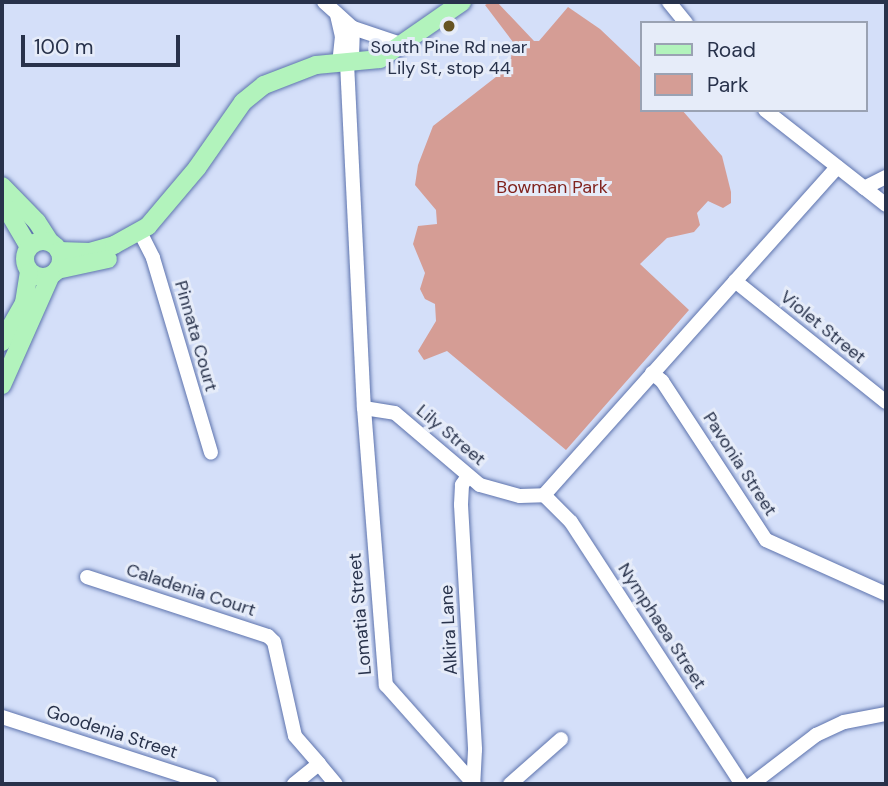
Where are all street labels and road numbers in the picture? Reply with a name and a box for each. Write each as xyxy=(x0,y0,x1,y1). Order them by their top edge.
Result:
street label: Pinnata Court xyxy=(170,278,222,394)
street label: Violet Street xyxy=(776,286,870,368)
street label: Lily Street xyxy=(412,400,490,470)
street label: Pavonia Street xyxy=(698,408,782,520)
street label: Lomatia Street xyxy=(344,552,376,676)
street label: Caladenia Court xyxy=(124,559,258,621)
street label: Nymphaea Street xyxy=(613,559,711,693)
street label: Alkira Lane xyxy=(436,584,462,676)
street label: Goodenia Street xyxy=(44,701,180,763)

